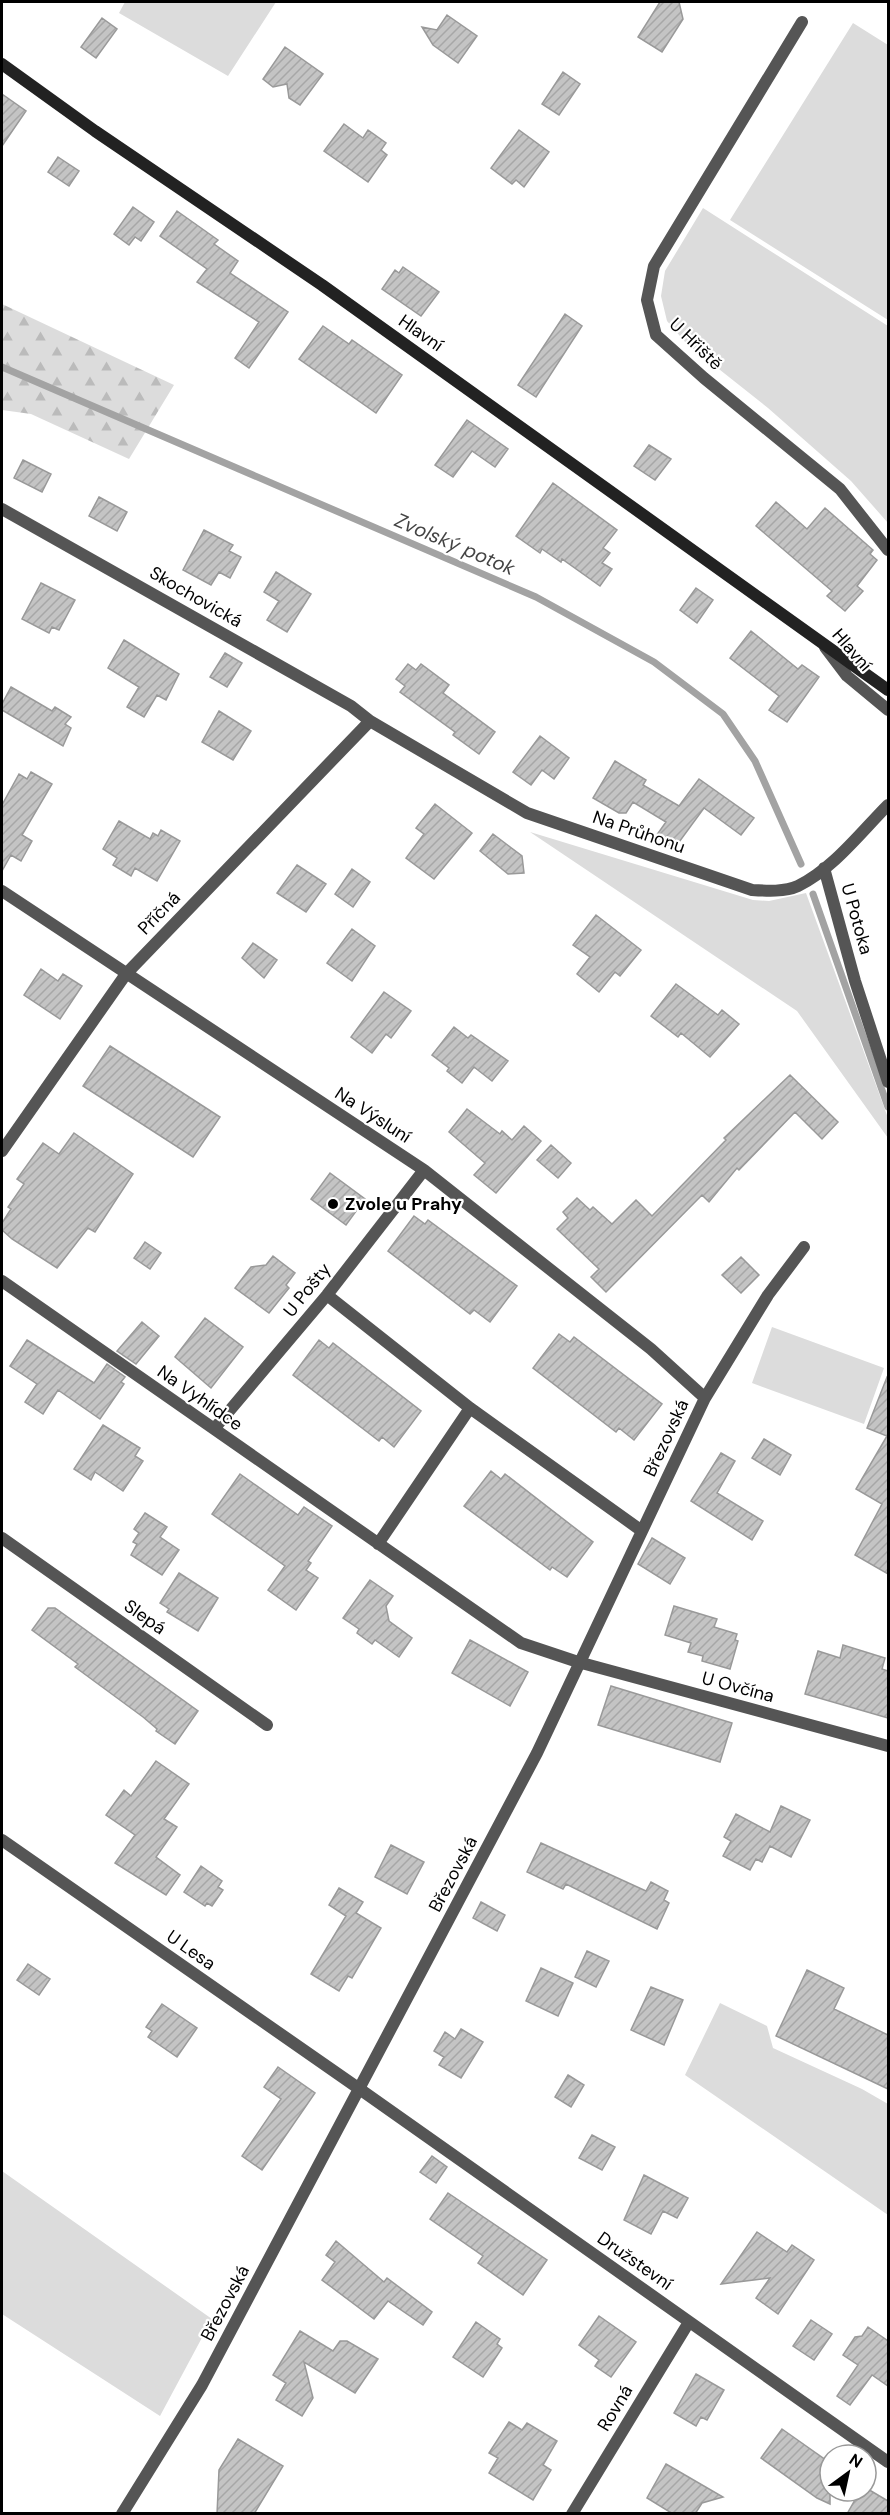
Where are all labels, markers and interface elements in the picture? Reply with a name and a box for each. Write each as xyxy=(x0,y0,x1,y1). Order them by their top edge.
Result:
street label: Hlavní xyxy=(394,309,448,357)
street label: U Hřiště xyxy=(664,313,728,375)
water label: Zvolský potok xyxy=(391,507,520,581)
street label: Skochovická xyxy=(145,561,247,633)
street label: Hlavní xyxy=(827,623,877,677)
street label: Na Průhonu xyxy=(590,805,688,859)
street label: U Potoka xyxy=(835,881,879,957)
street label: Příčná xyxy=(132,886,186,940)
street label: Na Výsluní xyxy=(330,1081,416,1149)
place label: Zvole u Prahy xyxy=(345,1192,462,1216)
marker: Zvole u Prahy xyxy=(326,1197,340,1211)
street label: U Pošty xyxy=(278,1258,336,1322)
street label: Na Vyhlídce xyxy=(152,1360,248,1436)
street label: Březovská xyxy=(638,1395,694,1481)
street label: Slepá xyxy=(119,1594,171,1640)
street label: U Ovčína xyxy=(699,1666,777,1708)
street label: Březovská xyxy=(423,1832,483,1916)
street label: U Lesa xyxy=(162,1924,220,1976)
street label: Družstevní xyxy=(593,2226,677,2296)
street label: Březovská xyxy=(195,2261,255,2345)
street label: Rovná xyxy=(592,2380,638,2436)
north arrow xyxy=(818,2443,878,2503)
text: N xyxy=(845,2449,867,2473)

